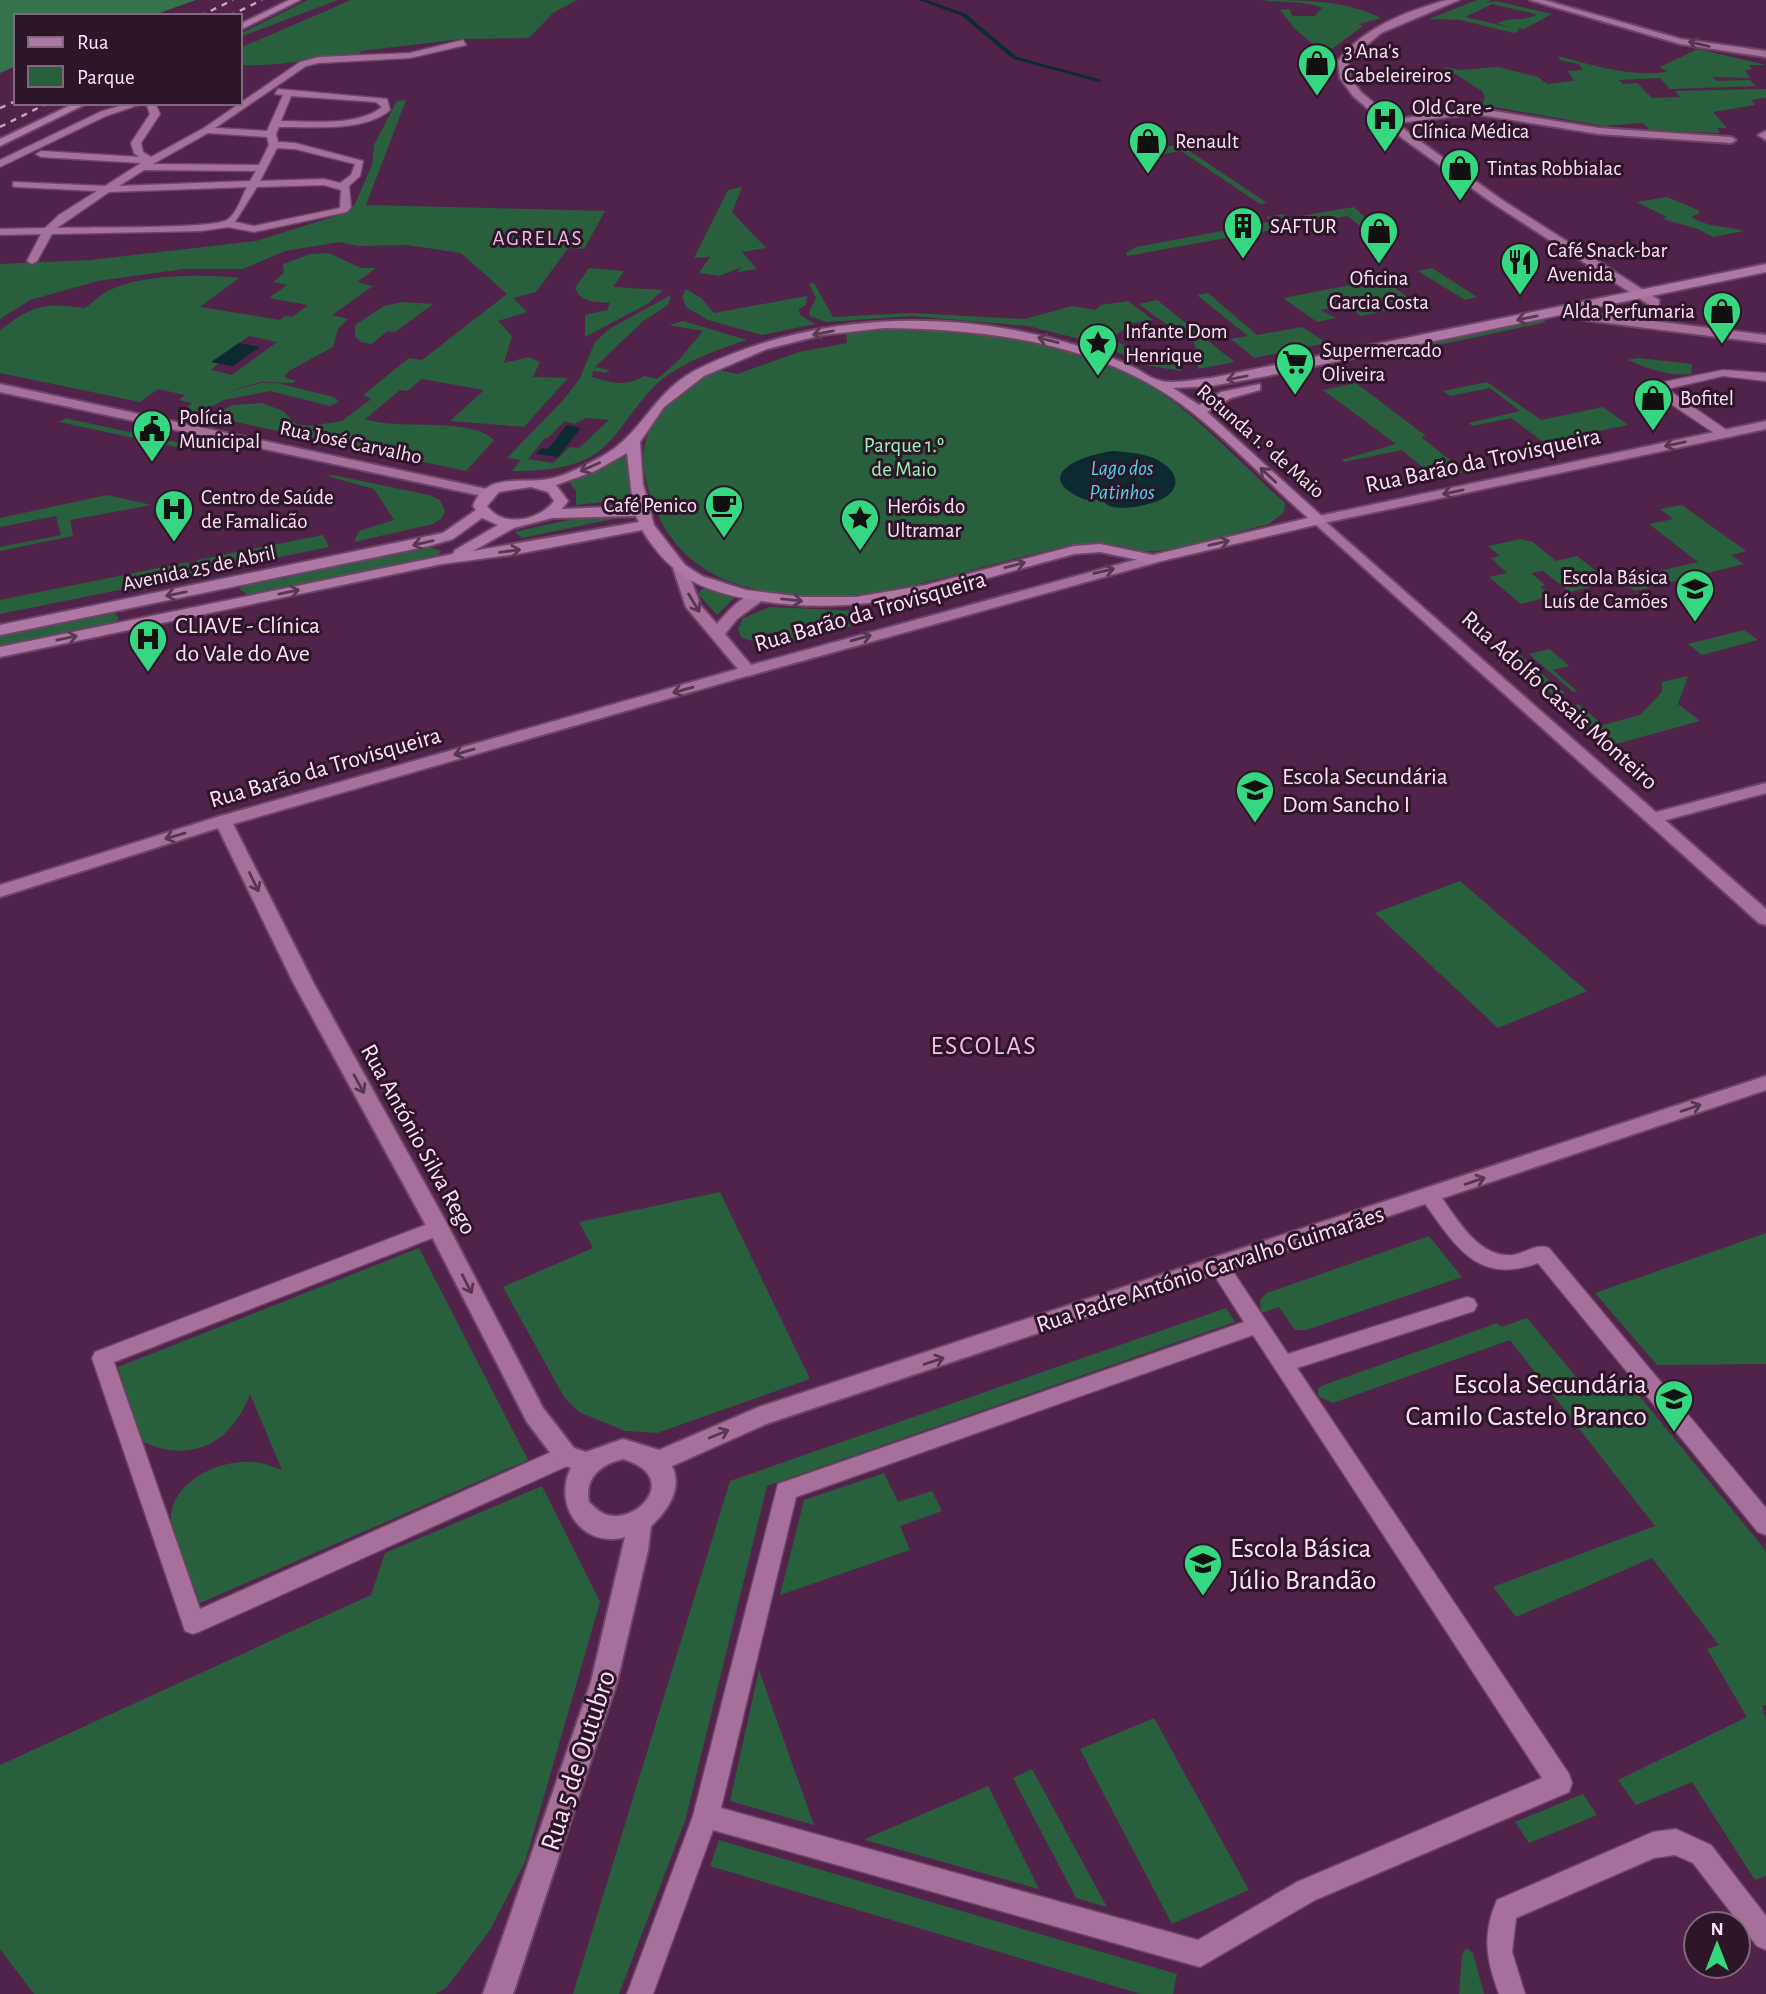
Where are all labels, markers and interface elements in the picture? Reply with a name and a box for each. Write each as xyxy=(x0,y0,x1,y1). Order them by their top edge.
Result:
legend xyxy=(14,14,242,105)
text: Rua xyxy=(77,32,109,53)
one-way arrow xyxy=(1688,36,1711,50)
place label: 3 Ana's Cabeleireiros xyxy=(1344,41,1451,86)
shop icon: 3 Ana's Cabeleireiros xyxy=(1296,42,1338,97)
text: Parque xyxy=(77,67,135,88)
place label: Old Care - Clínica Médica xyxy=(1412,97,1530,142)
hospital icon: Old Care - Clínica Médica xyxy=(1364,98,1406,153)
shop icon: Renault xyxy=(1127,120,1169,175)
place label: Renault xyxy=(1175,131,1239,152)
shop icon: Tintas Robbialac xyxy=(1439,147,1481,202)
place label: Tintas Robbialac xyxy=(1487,158,1621,179)
building icon: SAFTUR xyxy=(1222,205,1264,260)
shop icon: Oficina Garcia Costa xyxy=(1358,210,1400,265)
place label: SAFTUR xyxy=(1270,216,1337,237)
district label: AGRELAS xyxy=(492,228,584,249)
place label: Café Snack-bar Avenida xyxy=(1547,240,1668,285)
restaurant icon: Café Snack-bar Avenida xyxy=(1499,241,1541,296)
place label: Oficina Garcia Costa xyxy=(1329,268,1429,313)
shop icon: Alda Perfumaria xyxy=(1701,290,1743,345)
place label: Alda Perfumaria xyxy=(1562,301,1695,322)
one-way arrow xyxy=(1516,312,1539,326)
place label: Infante Dom Henrique xyxy=(1125,321,1228,366)
place icon: Infante Dom Henrique xyxy=(1077,322,1119,377)
one-way arrow xyxy=(812,327,835,341)
one-way arrow xyxy=(1038,333,1060,346)
place label: Supermercado Oliveira xyxy=(1322,340,1442,385)
supermarket icon: Supermercado Oliveira xyxy=(1274,341,1316,396)
one-way arrow xyxy=(1226,372,1249,385)
shop icon: Bofitel xyxy=(1632,377,1674,432)
street label: Rotunda 1.º de Maio xyxy=(1193,381,1328,502)
place label: Bofitel xyxy=(1680,388,1734,409)
place label: Polícia Municipal xyxy=(179,407,260,452)
public building icon: Polícia Municipal xyxy=(131,408,173,463)
street label: Rua José Carvalho xyxy=(278,417,424,468)
street label: Rua Barão da Trovisqueira xyxy=(1363,424,1603,498)
park label: Parque 1.º de Maio xyxy=(864,435,944,480)
one-way arrow xyxy=(1664,438,1687,451)
water label: Lago dos Patinhos xyxy=(1089,458,1155,503)
one-way arrow xyxy=(580,462,601,475)
one-way arrow xyxy=(1260,466,1277,483)
cafe icon: Café Penico xyxy=(703,484,745,539)
one-way arrow xyxy=(1442,485,1465,499)
place label: Centro de Saúde de Famalicão xyxy=(201,487,334,532)
hospital icon: Centro de Saúde de Famalicão xyxy=(153,488,195,543)
place label: Café Penico xyxy=(603,495,697,516)
place label: Heróis do Ultramar xyxy=(887,496,965,541)
place icon: Heróis do Ultramar xyxy=(839,497,881,552)
one-way arrow xyxy=(1207,536,1230,549)
one-way arrow xyxy=(412,537,435,550)
street label: Avenida 25 de Abril xyxy=(121,542,277,595)
one-way arrow xyxy=(498,544,521,557)
one-way arrow xyxy=(1003,558,1026,571)
one-way arrow xyxy=(1092,564,1115,577)
street label: Rua Barão da Trovisqueira xyxy=(752,567,989,657)
place label: Escola Básica Luís de Camões xyxy=(1543,567,1668,612)
school or university icon: Escola Básica Luís de Camões xyxy=(1674,568,1716,623)
one-way arrow xyxy=(277,584,300,598)
one-way arrow xyxy=(165,587,188,601)
one-way arrow xyxy=(688,593,702,613)
one-way arrow xyxy=(780,594,803,607)
street label: Rua Adolfo Casais Monteiro xyxy=(1457,607,1662,795)
place label: CLIAVE - Clínica do Vale do Ave xyxy=(175,614,320,666)
hospital icon: CLIAVE - Clínica do Vale do Ave xyxy=(127,618,169,673)
one-way arrow xyxy=(55,631,78,645)
one-way arrow xyxy=(850,631,872,644)
one-way arrow xyxy=(672,684,694,697)
street label: Rua Barão da Trovisqueira xyxy=(207,723,444,813)
one-way arrow xyxy=(453,747,475,760)
place label: Escola Secundária Dom Sancho I xyxy=(1282,765,1448,817)
school or university icon: Escola Secundária Dom Sancho I xyxy=(1234,769,1276,824)
one-way arrow xyxy=(164,830,186,843)
one-way arrow xyxy=(248,871,262,892)
district label: ESCOLAS xyxy=(931,1033,1037,1059)
street label: Rua António Silva Rego xyxy=(356,1040,480,1239)
one-way arrow xyxy=(353,1073,366,1094)
one-way arrow xyxy=(1679,1101,1701,1113)
one-way arrow xyxy=(1464,1174,1486,1186)
street label: Rua Padre António Carvalho Guimarães xyxy=(1034,1202,1387,1338)
one-way arrow xyxy=(461,1273,475,1294)
one-way arrow xyxy=(922,1353,944,1366)
place label: Escola Secundária Camilo Castelo Branco xyxy=(1406,1371,1647,1431)
school or university icon: Escola Secundária Camilo Castelo Branco xyxy=(1653,1378,1695,1433)
one-way arrow xyxy=(707,1427,729,1440)
place label: Escola Básica Júlio Brandão xyxy=(1230,1535,1377,1595)
school or university icon: Escola Básica Júlio Brandão xyxy=(1182,1542,1224,1597)
street label: Rua 5 de Outubro xyxy=(537,1667,621,1854)
north arrow xyxy=(1682,1910,1752,1980)
text: N xyxy=(1710,1920,1724,1939)

